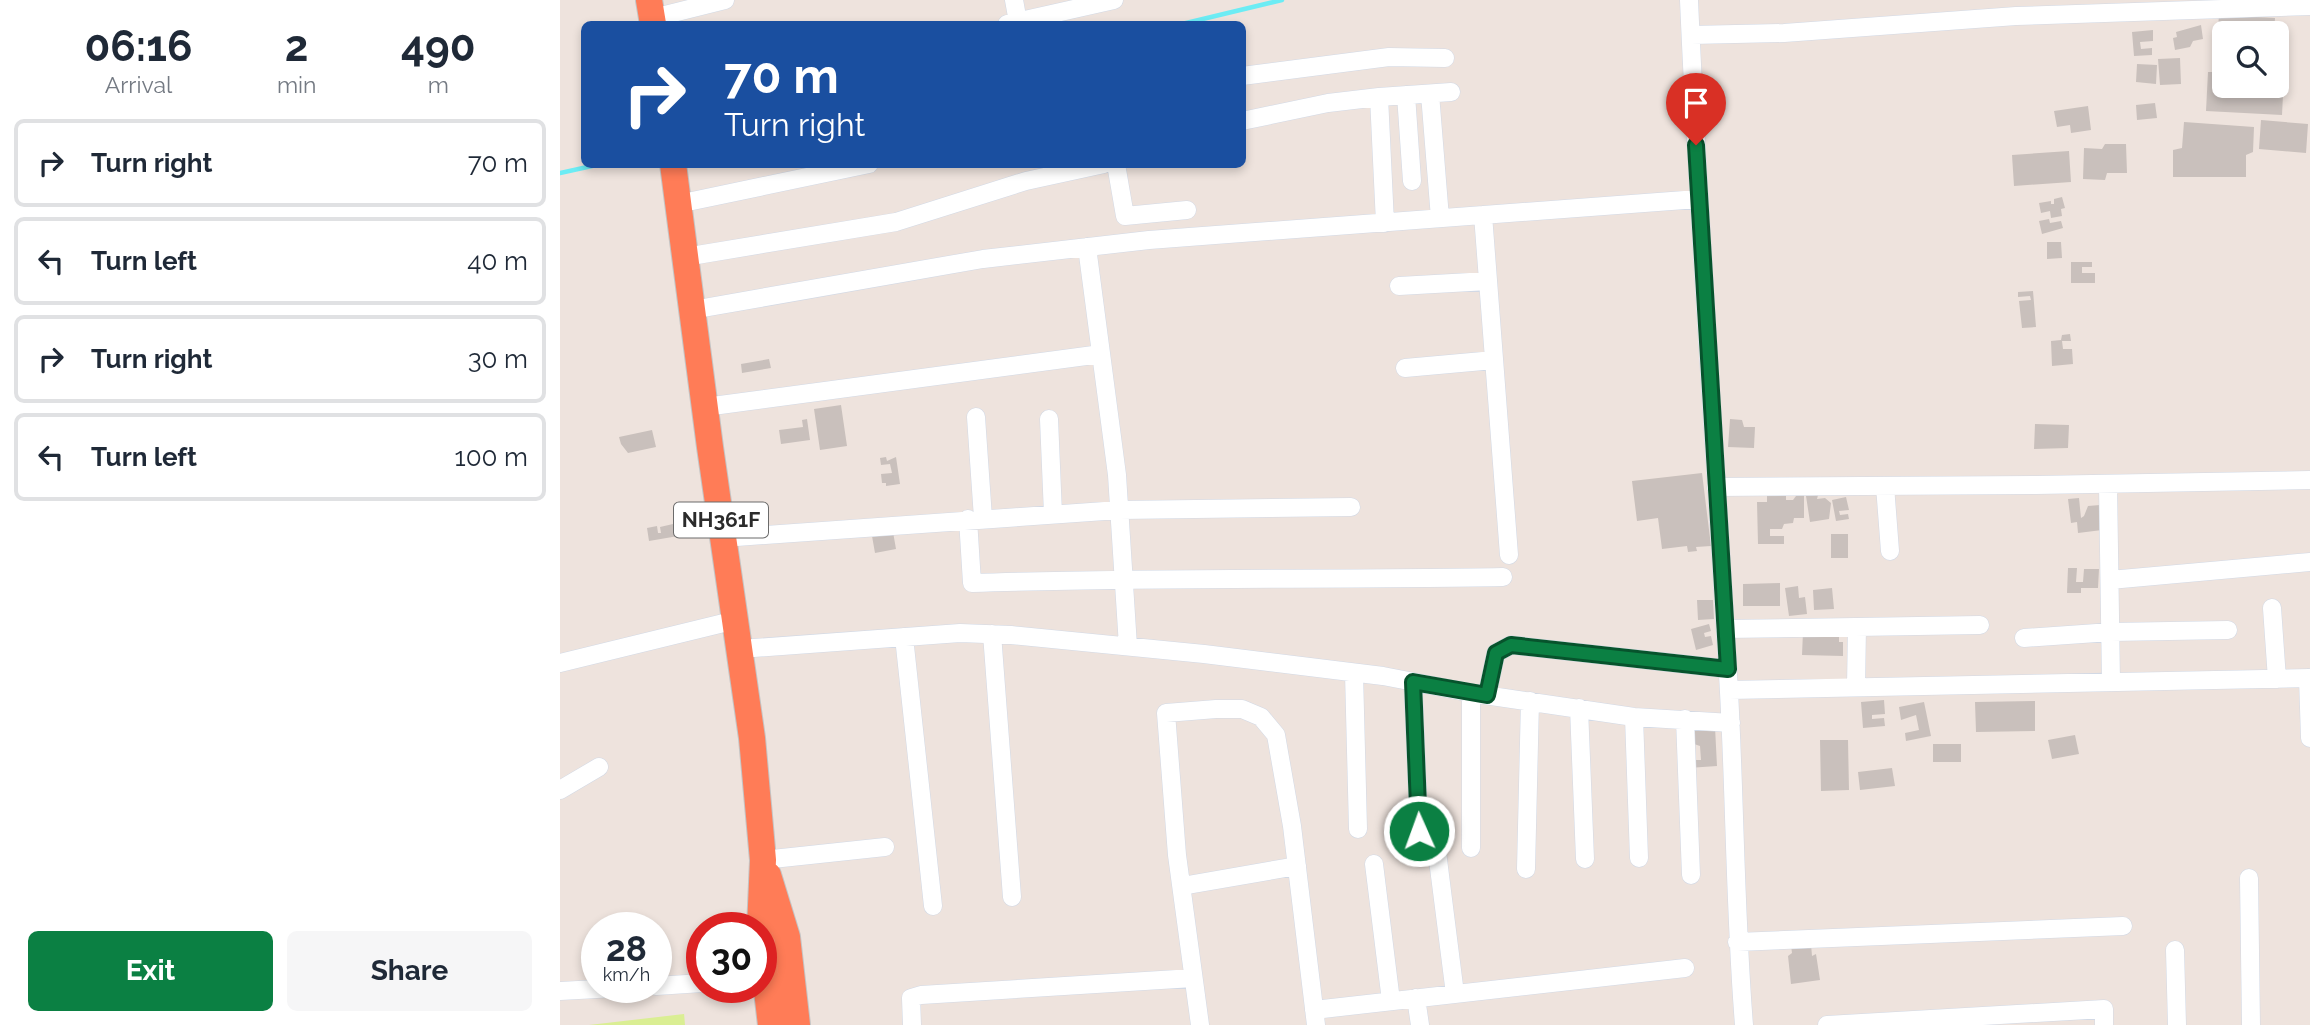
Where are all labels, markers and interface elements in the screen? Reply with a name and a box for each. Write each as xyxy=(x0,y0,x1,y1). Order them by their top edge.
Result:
map controls xyxy=(2212,21,2289,98)
button: search xyxy=(2212,21,2289,98)
text: 06:16 xyxy=(85,22,192,71)
text: 2 xyxy=(285,22,309,71)
text: 490 xyxy=(401,22,475,71)
text: 70 m xyxy=(724,47,839,104)
icon: right xyxy=(609,49,700,140)
text: Arrival xyxy=(105,71,172,98)
text: min xyxy=(277,71,316,98)
text: m xyxy=(428,71,449,98)
pin xyxy=(1666,73,1726,145)
icon: arrive xyxy=(1677,84,1715,122)
text: Turn right xyxy=(724,106,865,143)
icon: right xyxy=(32,144,70,182)
text: Turn right xyxy=(91,148,212,178)
text: 70 m xyxy=(468,148,528,178)
icon: left xyxy=(32,242,70,280)
text: Turn left xyxy=(91,246,197,276)
text: 40 m xyxy=(467,246,528,276)
icon: right xyxy=(32,340,70,378)
text: Turn right xyxy=(91,344,212,374)
text: 30 m xyxy=(468,344,528,374)
icon: left xyxy=(32,438,70,476)
text: Turn left xyxy=(91,442,197,472)
text: 100 m xyxy=(455,442,528,472)
road number: NH361F xyxy=(674,503,768,538)
position arrow xyxy=(1382,794,1456,868)
speed limit sign: 30 xyxy=(686,912,777,1003)
text: 28 xyxy=(606,928,647,969)
button: Exit xyxy=(28,931,273,1011)
button: Share xyxy=(287,931,532,1011)
text: km/h xyxy=(603,964,650,985)

